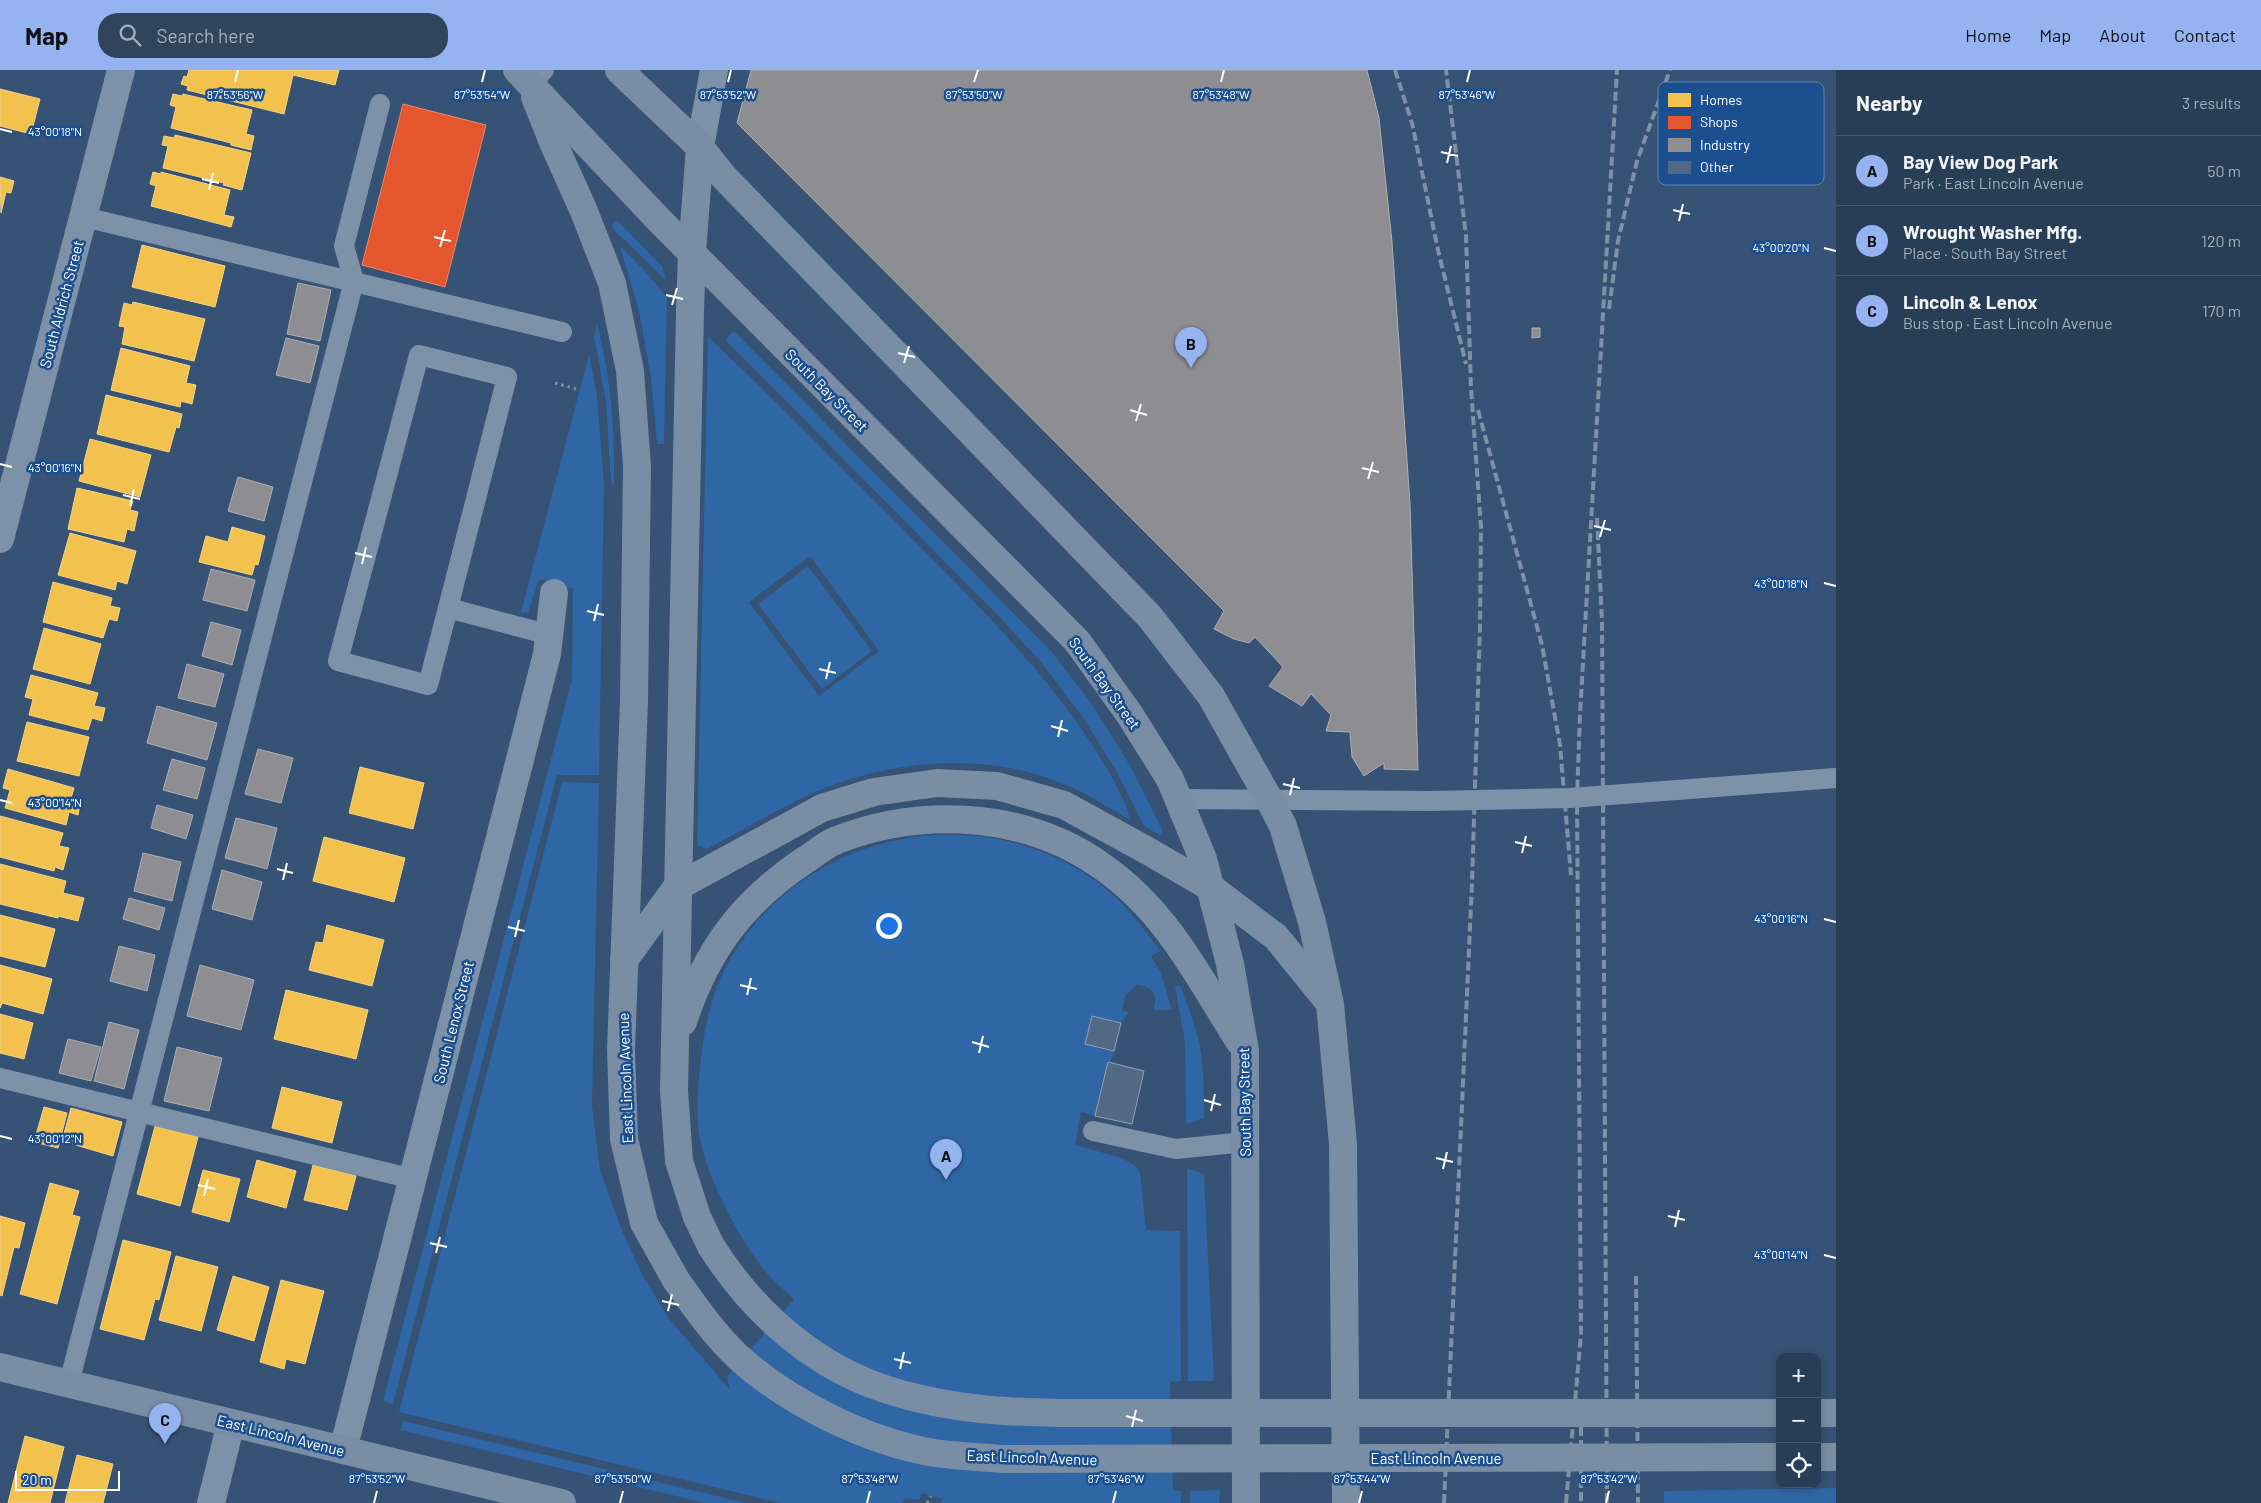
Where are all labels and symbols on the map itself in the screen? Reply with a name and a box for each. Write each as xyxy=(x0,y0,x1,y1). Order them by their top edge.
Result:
legend xyxy=(1658,82,1824,185)
text: 87°53'56"W xyxy=(207,87,264,101)
text: 87°53'54"W xyxy=(454,87,511,101)
text: 87°53'52"W xyxy=(700,87,757,101)
text: 87°53'50"W xyxy=(945,87,1003,101)
text: 87°53'48"W xyxy=(1193,87,1250,101)
text: 87°53'46"W xyxy=(1439,87,1496,101)
text: Homes xyxy=(1700,91,1743,108)
text: Shops xyxy=(1700,113,1738,130)
text: 43°00'18"N xyxy=(28,124,82,138)
text: Industry xyxy=(1700,136,1751,153)
text: Other xyxy=(1700,158,1734,175)
street label: South Aldrich Street xyxy=(35,238,87,370)
text: 43°00'20"N xyxy=(1753,240,1810,254)
pin: B xyxy=(1175,327,1207,368)
street label: South Bay Street xyxy=(782,345,872,435)
text: 43°00'16"N xyxy=(28,460,82,474)
text: 43°00'18"N xyxy=(1754,576,1808,590)
street label: South Bay Street xyxy=(1066,634,1144,732)
text: 43°00'14"N xyxy=(28,795,82,809)
text: 43°00'16"N xyxy=(1754,911,1808,925)
your location xyxy=(876,913,902,939)
street label: South Lenox Street xyxy=(429,959,477,1085)
street label: East Lincoln Avenue xyxy=(614,1012,636,1144)
street label: South Bay Street xyxy=(1234,1047,1254,1157)
text: 43°00'12"N xyxy=(28,1131,82,1145)
pin: A xyxy=(930,1139,962,1180)
text: 43°00'14"N xyxy=(1754,1247,1808,1261)
pin: C xyxy=(149,1403,181,1444)
street label: East Lincoln Avenue xyxy=(215,1410,347,1460)
street label: East Lincoln Avenue xyxy=(966,1446,1098,1468)
street label: East Lincoln Avenue xyxy=(1371,1449,1501,1467)
scale bar xyxy=(15,1468,120,1491)
text: 87°53'52"W xyxy=(349,1471,406,1485)
text: 87°53'50"W xyxy=(594,1471,652,1485)
text: 87°53'48"W xyxy=(842,1471,899,1485)
text: 87°53'46"W xyxy=(1088,1471,1145,1485)
text: 87°53'44"W xyxy=(1333,1471,1391,1485)
text: 87°53'42"W xyxy=(1580,1471,1638,1485)

